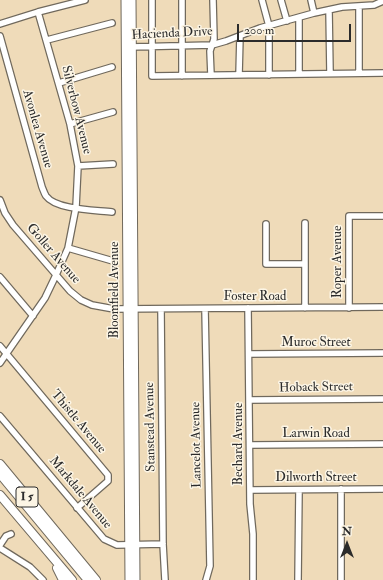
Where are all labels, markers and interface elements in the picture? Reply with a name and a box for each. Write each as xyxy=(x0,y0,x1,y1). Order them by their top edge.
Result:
scale bar xyxy=(239,16,353,42)
text: 200 m xyxy=(244,23,274,38)
street label: Hacienda Drive xyxy=(131,24,213,44)
street label: Silverbow Avenue xyxy=(57,64,95,156)
street label: Avonlea Avenue xyxy=(18,88,56,170)
street label: Goller Avenue xyxy=(23,221,83,287)
street label: Roper Avenue xyxy=(330,226,346,298)
street label: Bloomfield Avenue xyxy=(107,242,123,338)
street label: Foster Road xyxy=(224,289,286,305)
street label: Muroc Street xyxy=(281,335,351,351)
street label: Hoback Street xyxy=(279,380,353,396)
street label: Stanstead Avenue xyxy=(142,382,160,472)
street label: Thistle Avenue xyxy=(47,387,109,457)
street label: Lancelot Avenue xyxy=(188,402,206,488)
street label: Bechard Avenue xyxy=(231,403,247,485)
street label: Larwin Road xyxy=(282,426,350,442)
street label: Markdale Avenue xyxy=(45,454,115,532)
street label: Dilworth Street xyxy=(275,470,357,486)
road number: I 5 xyxy=(16,487,38,507)
north arrow xyxy=(327,524,367,564)
text: N xyxy=(342,525,352,538)

